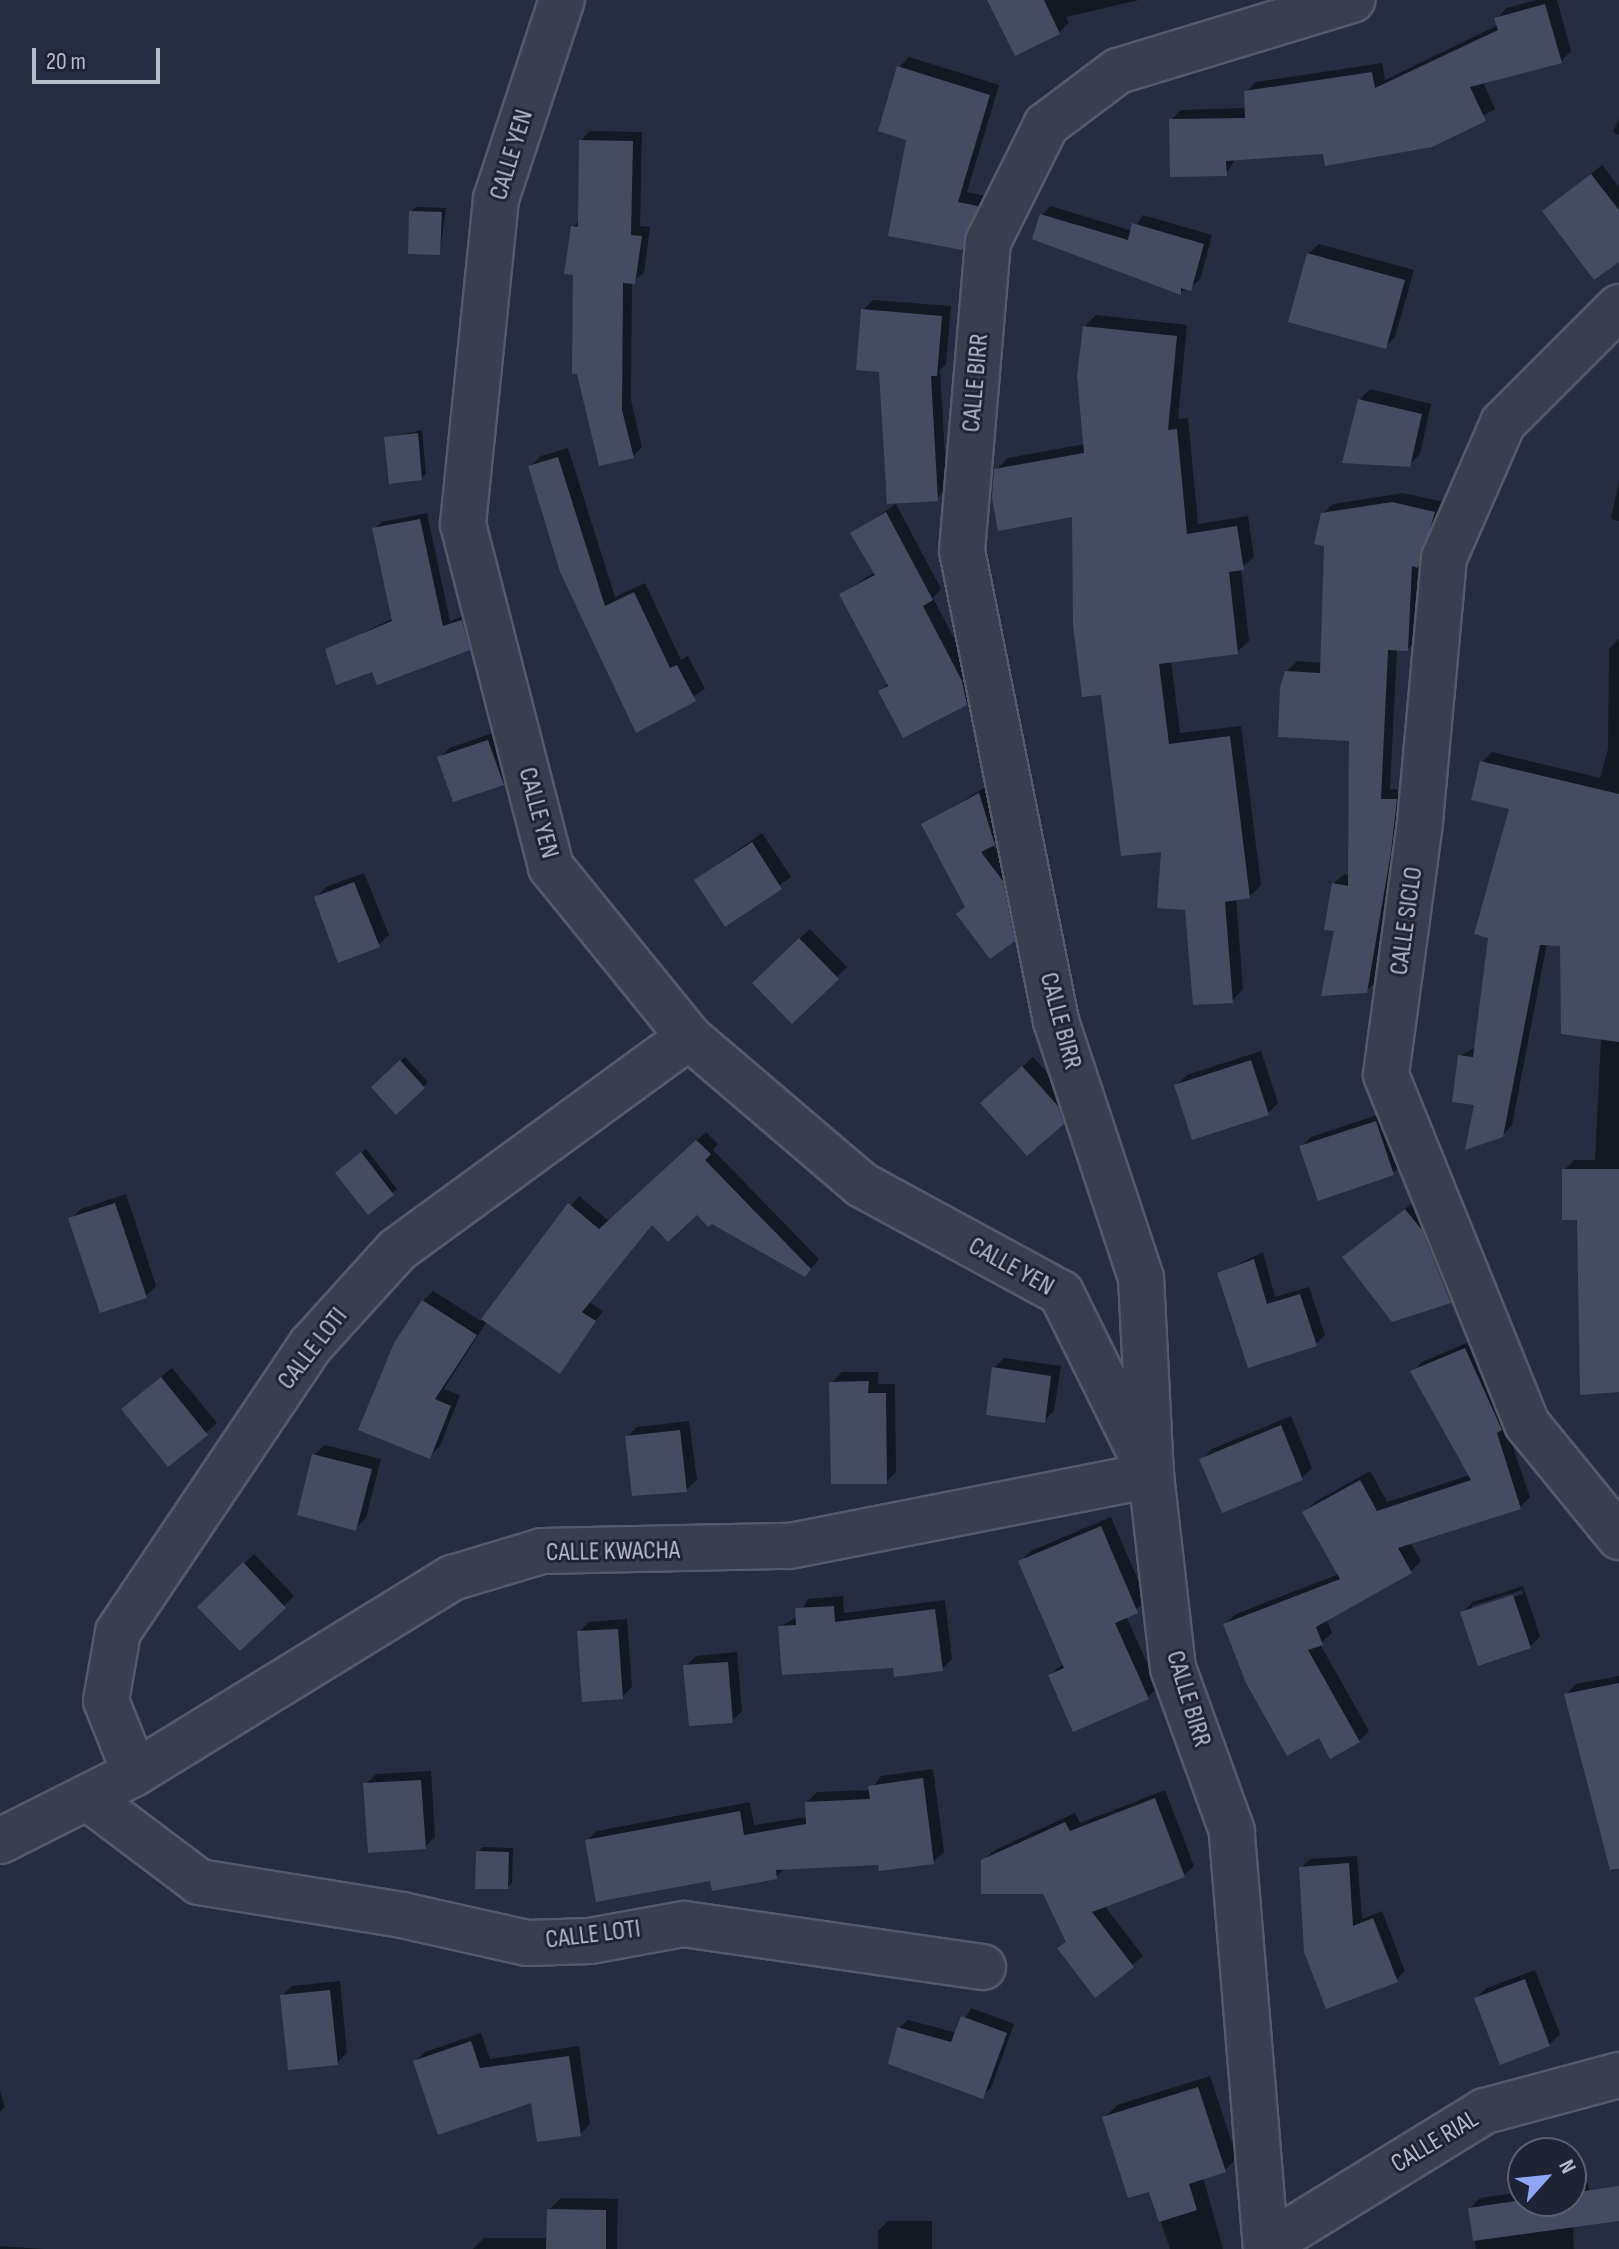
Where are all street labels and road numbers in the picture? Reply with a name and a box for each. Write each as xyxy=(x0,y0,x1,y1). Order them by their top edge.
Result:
street label: CALLE YEN xyxy=(484,106,540,204)
street label: CALLE BIRR xyxy=(956,332,996,434)
street label: CALLE YEN xyxy=(511,764,565,862)
street label: CALLE SICLO xyxy=(1384,865,1430,977)
street label: CALLE BIRR xyxy=(1032,969,1088,1073)
street label: CALLE YEN xyxy=(963,1231,1059,1303)
street label: CALLE LOTI xyxy=(271,1302,355,1396)
street label: CALLE KWACHA xyxy=(546,1535,680,1569)
street label: CALLE BIRR xyxy=(1159,1647,1217,1751)
street label: CALLE LOTI xyxy=(544,1914,642,1956)
street label: CALLE RIAL xyxy=(1386,2104,1484,2180)

